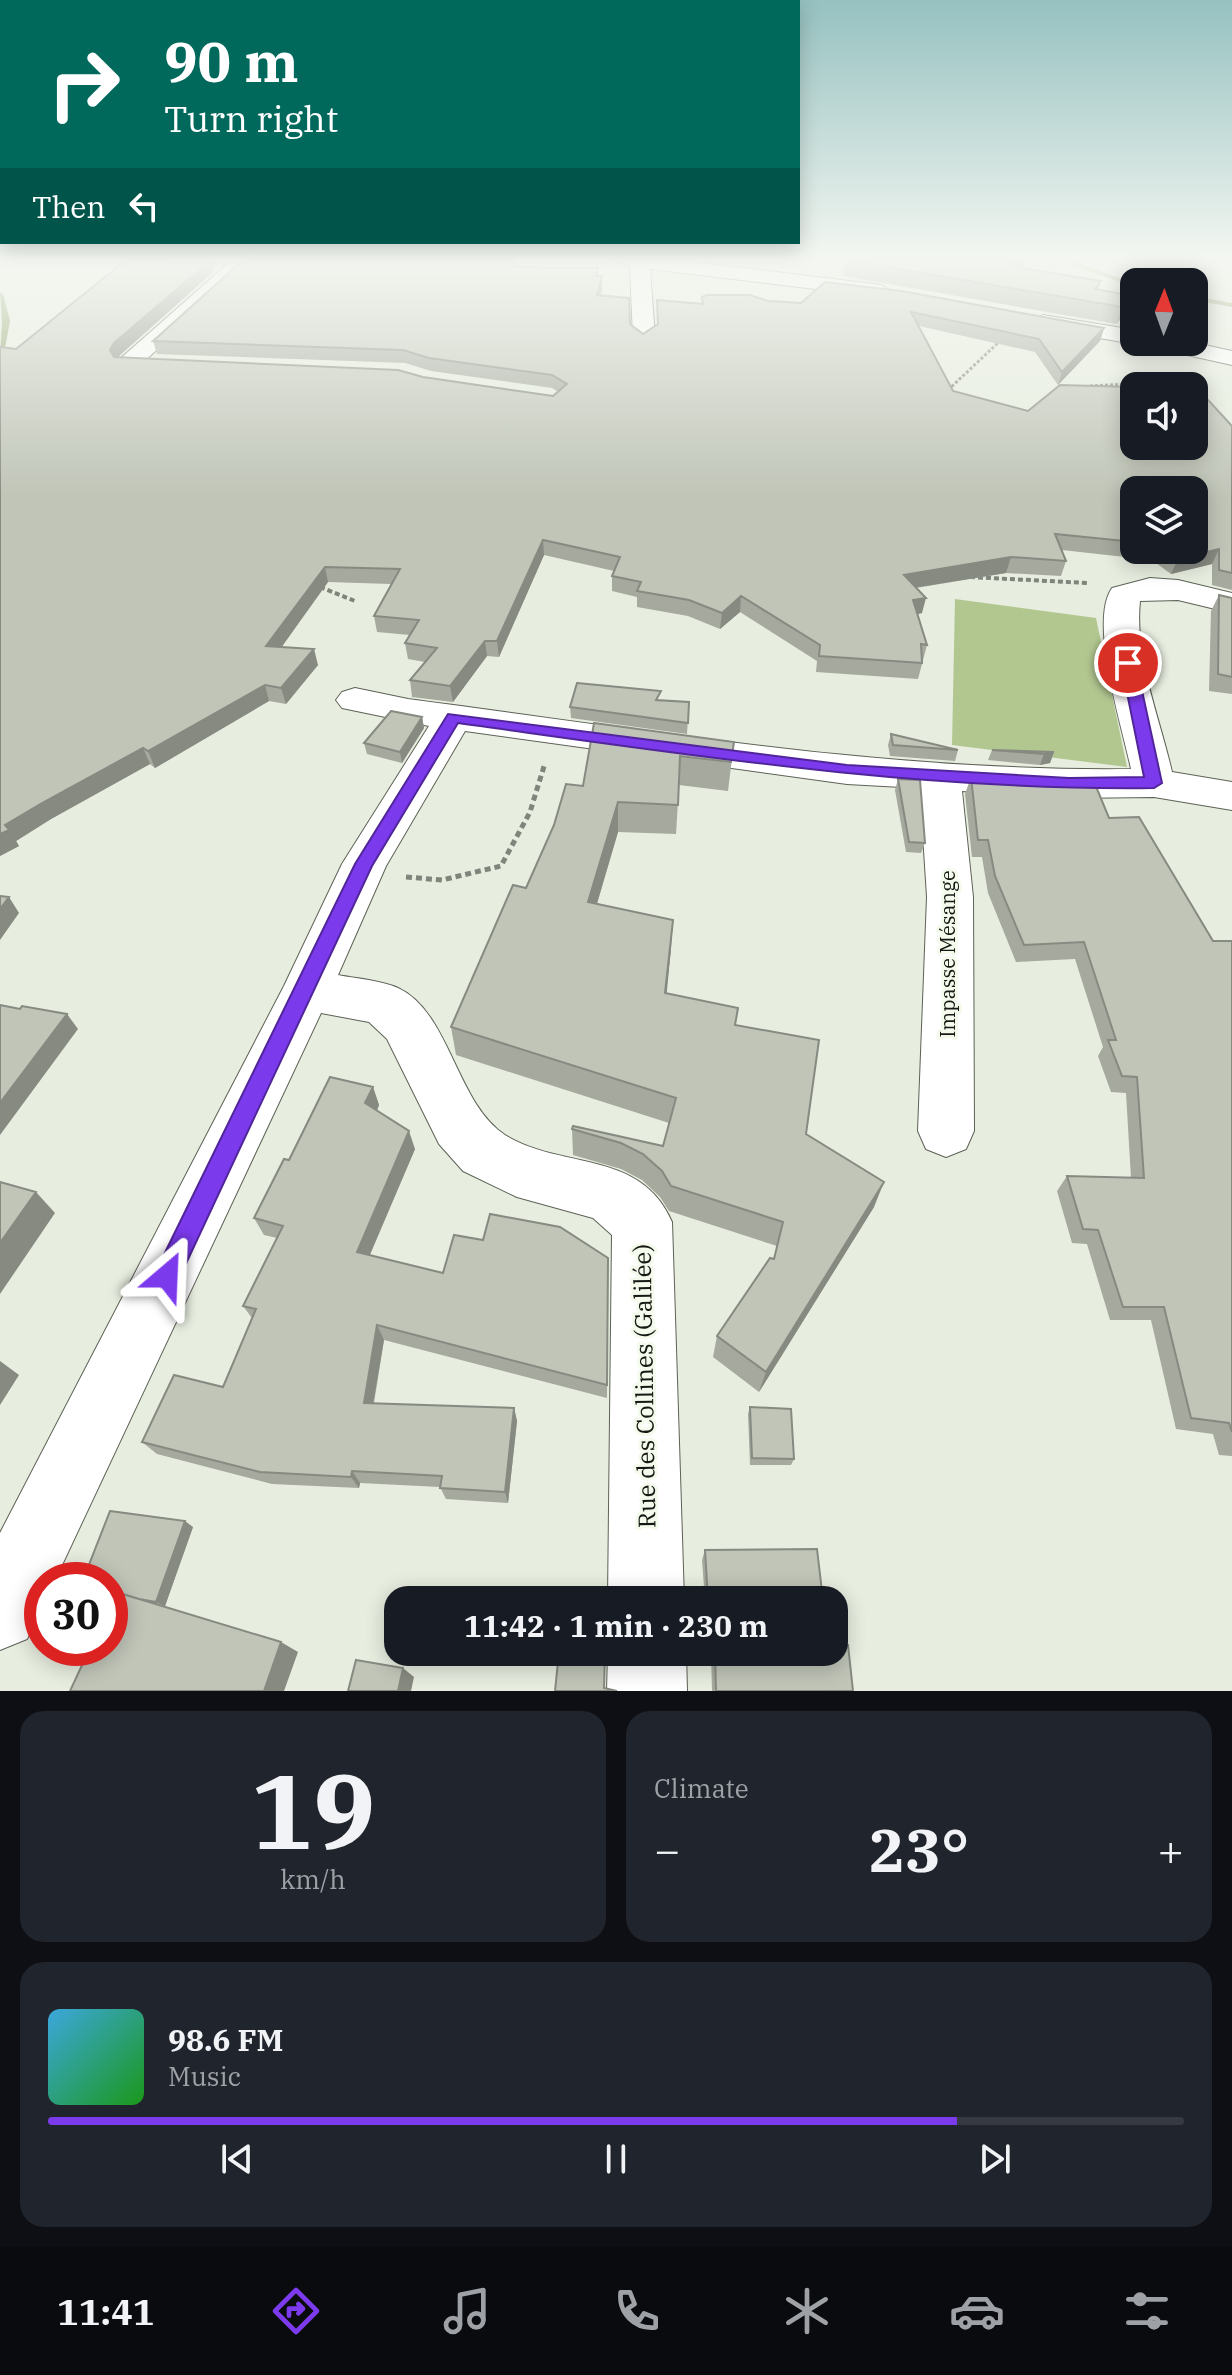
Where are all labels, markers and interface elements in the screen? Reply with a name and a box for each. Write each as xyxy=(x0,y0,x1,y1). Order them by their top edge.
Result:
text: 90 m xyxy=(164,25,299,97)
icon: right xyxy=(32,32,136,136)
text: Turn right xyxy=(164,95,338,142)
icon: left xyxy=(122,184,166,228)
text: Then xyxy=(32,187,106,226)
north arrow xyxy=(1120,268,1208,356)
map controls xyxy=(1120,268,1208,564)
button: sound xyxy=(1120,372,1208,460)
button: layers xyxy=(1120,476,1208,564)
pin xyxy=(1094,629,1162,697)
icon: arrive xyxy=(1106,641,1150,685)
street label: Impasse Mésange xyxy=(934,870,961,1038)
position arrow xyxy=(125,1234,209,1318)
street label: Rue des Collines (Galilée) xyxy=(626,1244,662,1528)
speed limit sign: 30 xyxy=(24,1562,128,1666)
text: 11:42 · 1 min · 230 m xyxy=(464,1606,768,1645)
text: 19 xyxy=(251,1742,375,1878)
text: Climate xyxy=(654,1771,749,1805)
text: 23° xyxy=(869,1810,969,1889)
text: − xyxy=(654,1821,680,1878)
text: + xyxy=(1158,1821,1184,1878)
text: km/h xyxy=(280,1862,346,1896)
text: 98.6 FM xyxy=(168,2020,283,2059)
text: Music xyxy=(168,2059,241,2093)
icon: previous xyxy=(215,2137,259,2181)
icon: pause xyxy=(594,2137,638,2181)
icon: next xyxy=(973,2137,1017,2181)
icon: directions xyxy=(268,2283,324,2339)
icon: music xyxy=(439,2283,495,2339)
icon: phone xyxy=(609,2283,665,2339)
icon: climate xyxy=(779,2283,835,2339)
icon: car xyxy=(949,2283,1005,2339)
icon: filters xyxy=(1119,2283,1175,2339)
text: 11:41 xyxy=(57,2288,154,2335)

